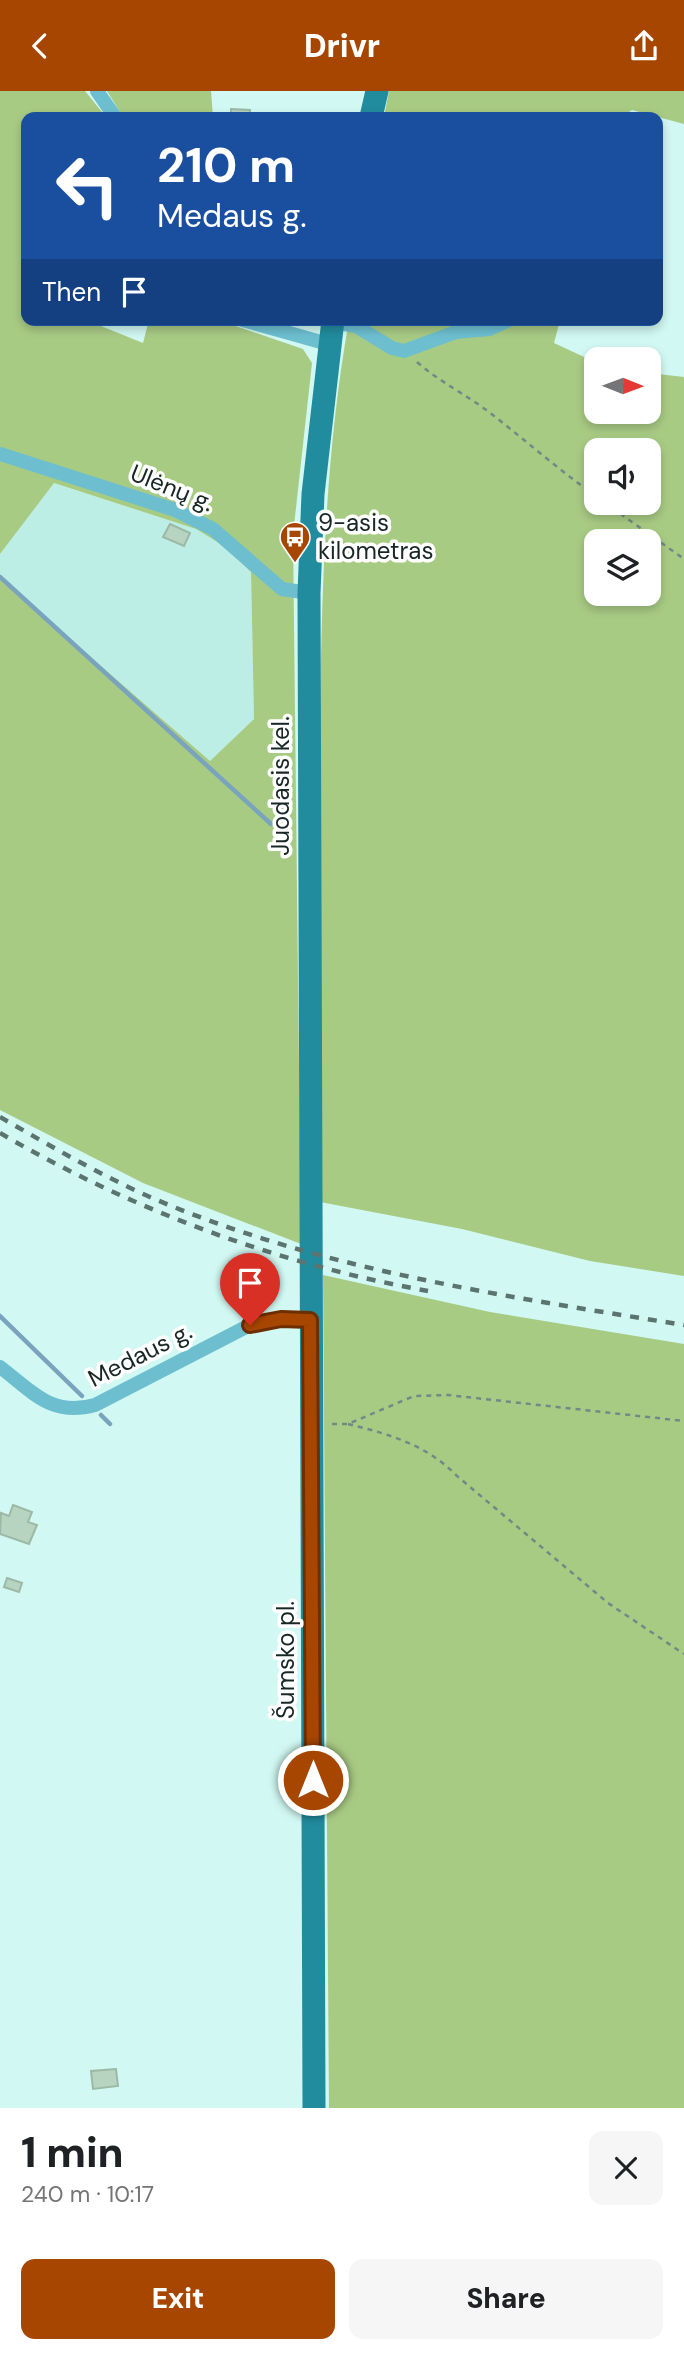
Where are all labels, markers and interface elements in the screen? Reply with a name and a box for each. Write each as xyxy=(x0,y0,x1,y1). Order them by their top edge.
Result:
text: Drivr xyxy=(304,25,380,67)
icon: back xyxy=(21,27,59,65)
icon: share xyxy=(625,27,663,65)
text: 210 m xyxy=(157,133,295,197)
icon: left xyxy=(42,140,133,231)
text: Medaus g. xyxy=(157,195,307,237)
icon: arrive xyxy=(115,273,153,311)
text: Then xyxy=(42,275,101,309)
north arrow xyxy=(584,347,662,423)
map controls xyxy=(584,347,661,606)
button: sound xyxy=(584,438,661,515)
street label: Ulėnų g. xyxy=(126,457,218,518)
place label: 9-asis kilometras xyxy=(318,507,433,566)
bus stop icon: 9-asis kilometras xyxy=(278,520,312,564)
button: layers xyxy=(584,529,661,606)
street label: Juodasis kel. xyxy=(265,716,296,856)
pin xyxy=(220,1253,280,1325)
icon: arrive xyxy=(231,1264,269,1302)
street label: Medaus g. xyxy=(83,1315,197,1394)
street label: Šumsko pl. xyxy=(270,1601,301,1719)
position arrow xyxy=(276,1743,350,1817)
text: 1 min xyxy=(21,2125,124,2180)
button: close xyxy=(589,2131,663,2205)
text: 240 m · 10:17 xyxy=(21,2179,154,2209)
button: Exit xyxy=(21,2259,335,2339)
button: Share xyxy=(349,2259,663,2339)

